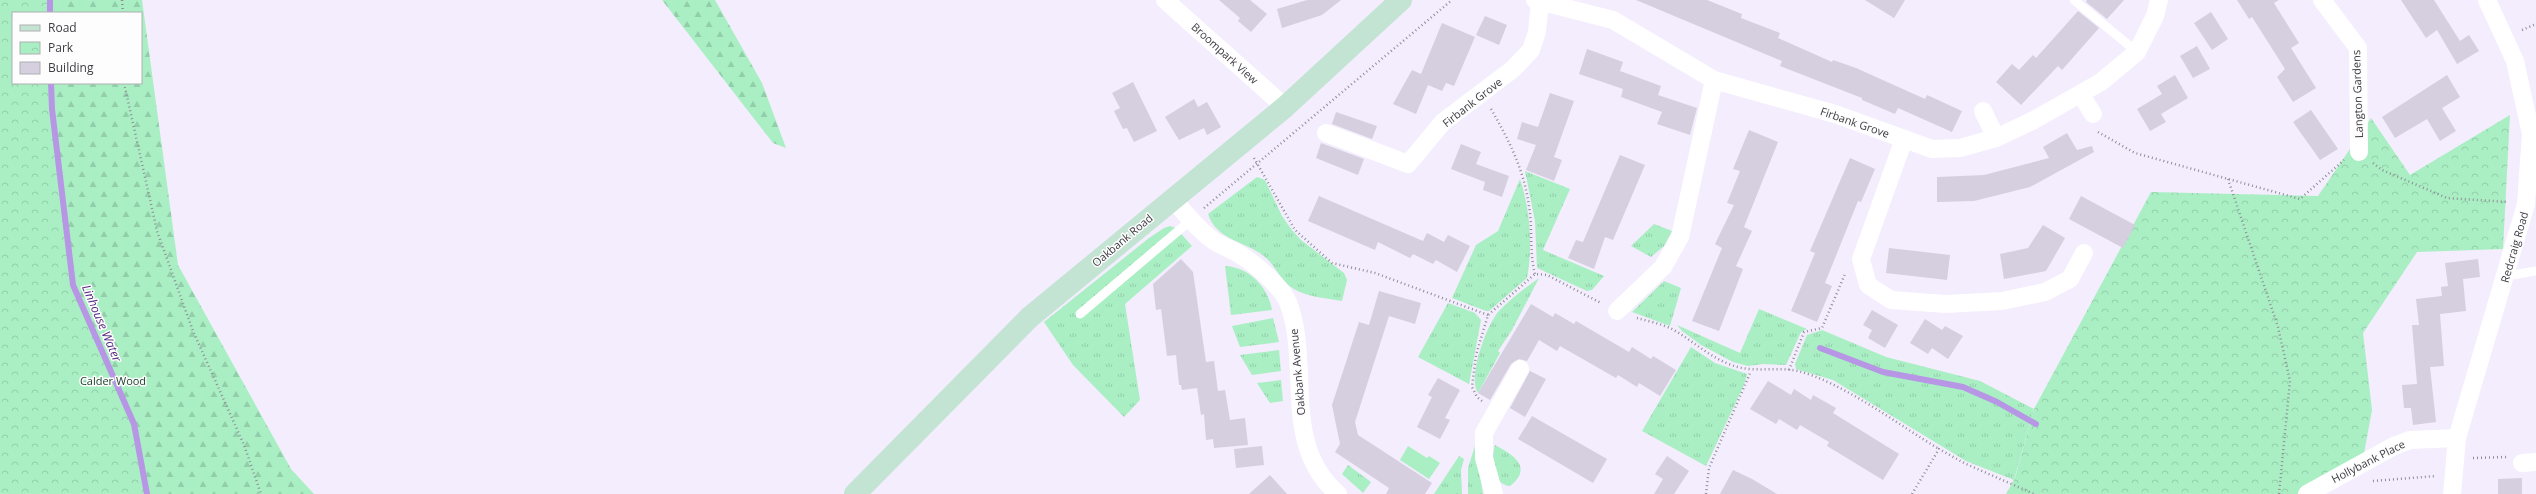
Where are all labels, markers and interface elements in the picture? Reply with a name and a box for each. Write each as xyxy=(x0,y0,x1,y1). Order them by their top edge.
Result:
legend xyxy=(12,12,142,84)
text: Road xyxy=(48,19,77,36)
street label: Broompark View xyxy=(1188,19,1262,87)
text: Park xyxy=(48,39,74,56)
street label: Langton Gardens xyxy=(2348,50,2366,138)
text: Building xyxy=(48,59,94,76)
street label: Firbank Grove xyxy=(1439,74,1505,130)
street label: Firbank Grove xyxy=(1819,103,1891,141)
street label: Oakbank Road xyxy=(1088,210,1156,270)
street label: Redcraig Road xyxy=(2497,210,2531,284)
water label: Linhouse Water xyxy=(78,282,126,365)
street label: Oakbank Avenue xyxy=(1286,328,1308,416)
park label: Calder Wood xyxy=(80,373,146,388)
street label: Hollybank Place xyxy=(2329,436,2407,486)

